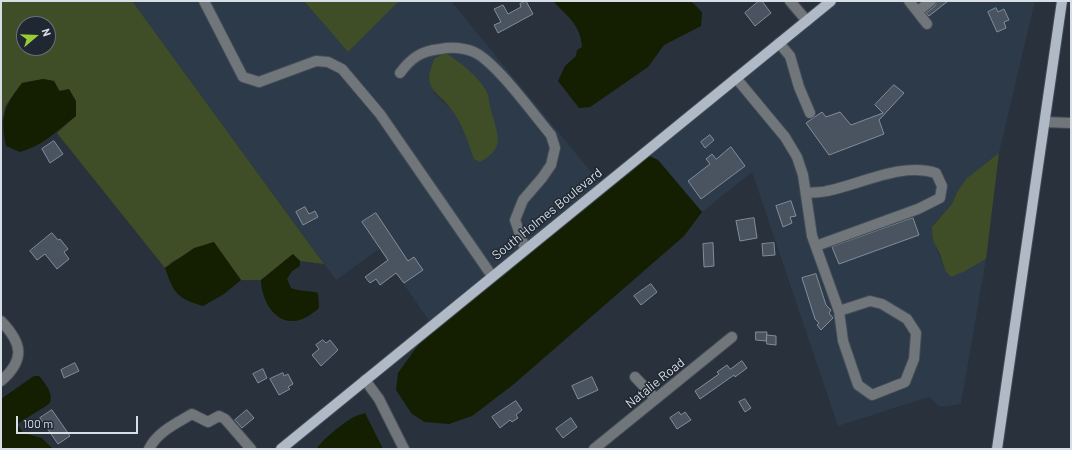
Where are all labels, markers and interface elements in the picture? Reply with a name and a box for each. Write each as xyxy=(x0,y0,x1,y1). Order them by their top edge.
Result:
north arrow xyxy=(16,16,56,56)
text: N xyxy=(40,27,54,38)
street label: South Holmes Boulevard xyxy=(489,165,605,263)
street label: Natalie Road xyxy=(622,354,688,412)
scale bar xyxy=(18,408,140,434)
text: 100 m xyxy=(23,416,53,430)

